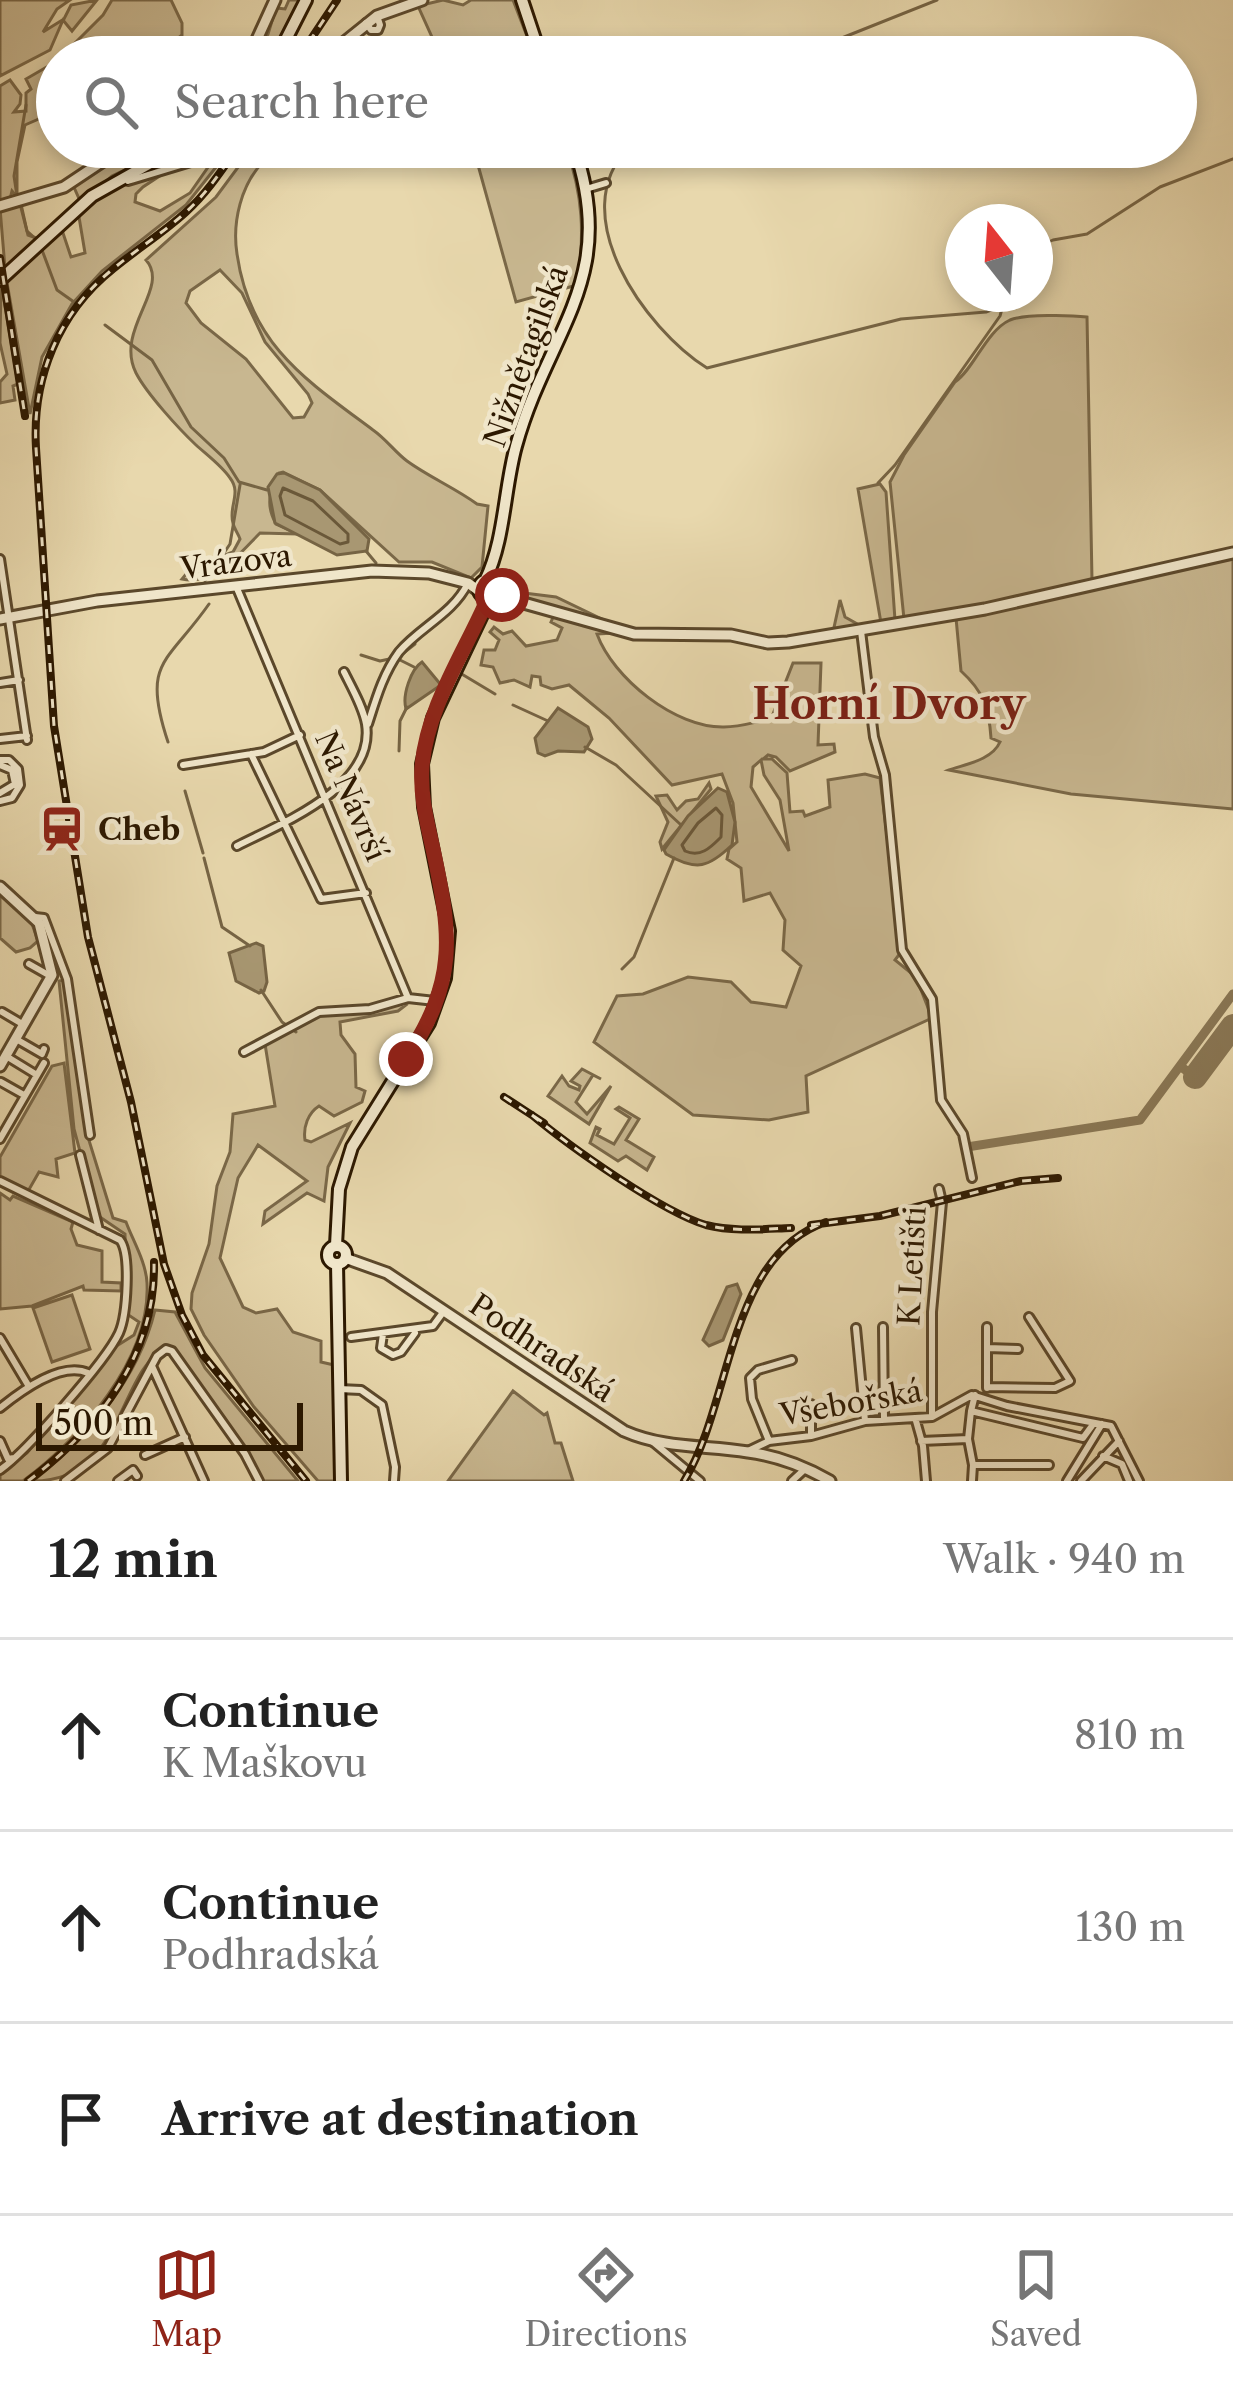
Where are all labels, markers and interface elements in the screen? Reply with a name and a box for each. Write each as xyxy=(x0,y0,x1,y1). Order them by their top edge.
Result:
search box xyxy=(36,36,1197,168)
icon: search xyxy=(78,69,144,135)
text: Search here xyxy=(174,74,429,130)
north arrow xyxy=(945,204,1053,312)
street label: Nižnětagilská xyxy=(476,260,576,452)
street label: Vrázova xyxy=(177,537,294,587)
route start xyxy=(475,568,529,622)
district label: Horní Dvory xyxy=(752,678,1027,730)
street label: Na Návrší xyxy=(307,725,395,867)
station icon: Cheb xyxy=(37,804,87,854)
place label: Cheb xyxy=(98,811,180,848)
route end xyxy=(379,1032,433,1086)
street label: K Letišti xyxy=(890,1205,934,1327)
street label: Podhradská xyxy=(463,1286,622,1410)
street label: Všebořská xyxy=(776,1372,925,1434)
scale bar xyxy=(36,1397,303,1450)
text: 500 m xyxy=(54,1403,153,1444)
text: 12 min xyxy=(48,1528,218,1590)
text: Walk · 940 m xyxy=(943,1535,1185,1583)
text: Continue xyxy=(162,1683,379,1739)
icon: ahead xyxy=(48,1702,114,1768)
text: 810 m xyxy=(1074,1711,1185,1759)
text: K Maškovu xyxy=(162,1739,367,1787)
text: Continue xyxy=(162,1875,379,1931)
icon: ahead xyxy=(48,1894,114,1960)
text: 130 m xyxy=(1076,1903,1185,1951)
text: Podhradská xyxy=(162,1931,379,1979)
icon: arrive xyxy=(48,2086,114,2152)
text: Arrive at destination xyxy=(162,2091,639,2147)
tab: Map xyxy=(151,2242,222,2355)
tab: Directions xyxy=(525,2242,688,2355)
tab: Saved xyxy=(990,2242,1082,2355)

